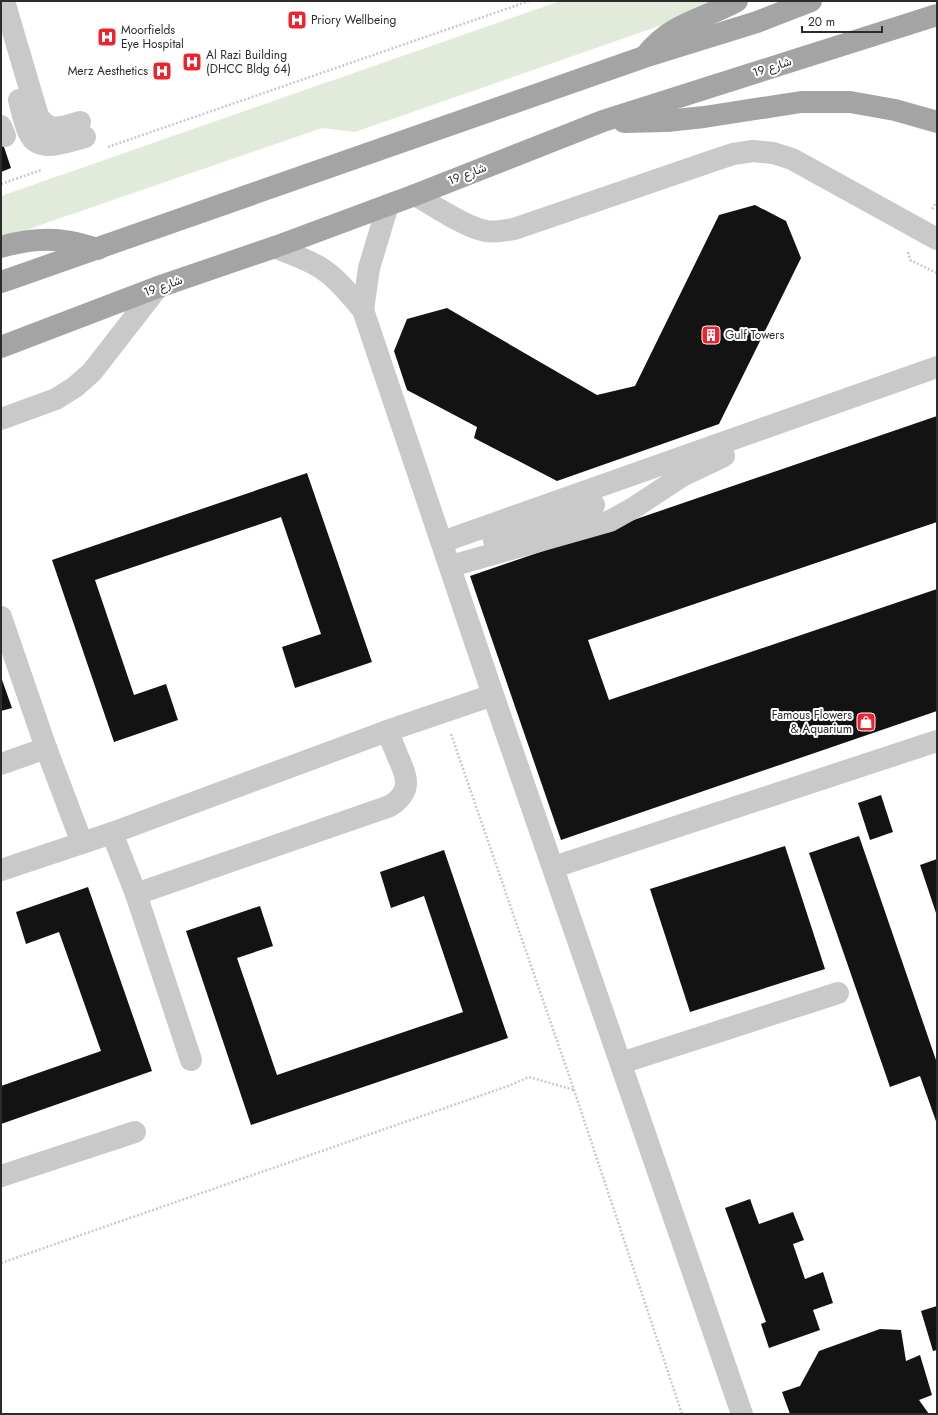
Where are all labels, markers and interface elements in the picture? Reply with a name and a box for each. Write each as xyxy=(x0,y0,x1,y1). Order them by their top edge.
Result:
scale bar xyxy=(802,8,882,34)
hospital icon: Priory Wellbeing xyxy=(286,9,308,31)
place label: Priory Wellbeing xyxy=(311,11,396,29)
text: 20 m xyxy=(808,13,835,31)
place label: Moorfields Eye Hospital xyxy=(121,21,184,53)
hospital icon: Moorfields Eye Hospital xyxy=(96,26,118,48)
place label: Al Razi Building (DHCC Bldg 64) xyxy=(206,46,291,78)
hospital icon: Al Razi Building (DHCC Bldg 64) xyxy=(181,51,203,73)
street label: شارع 19 xyxy=(750,52,794,82)
hospital icon: Merz Aesthetics xyxy=(151,60,173,82)
place label: Merz Aesthetics xyxy=(68,62,148,80)
street label: شارع 19 xyxy=(445,158,489,190)
street label: شارع 19 xyxy=(141,271,185,301)
building icon: Gulf Towers xyxy=(700,324,722,346)
place label: Gulf Towers xyxy=(725,326,784,344)
place label: Famous Flowers & Aquarium xyxy=(772,706,852,738)
shop icon: Famous Flowers & Aquarium xyxy=(855,711,877,733)

